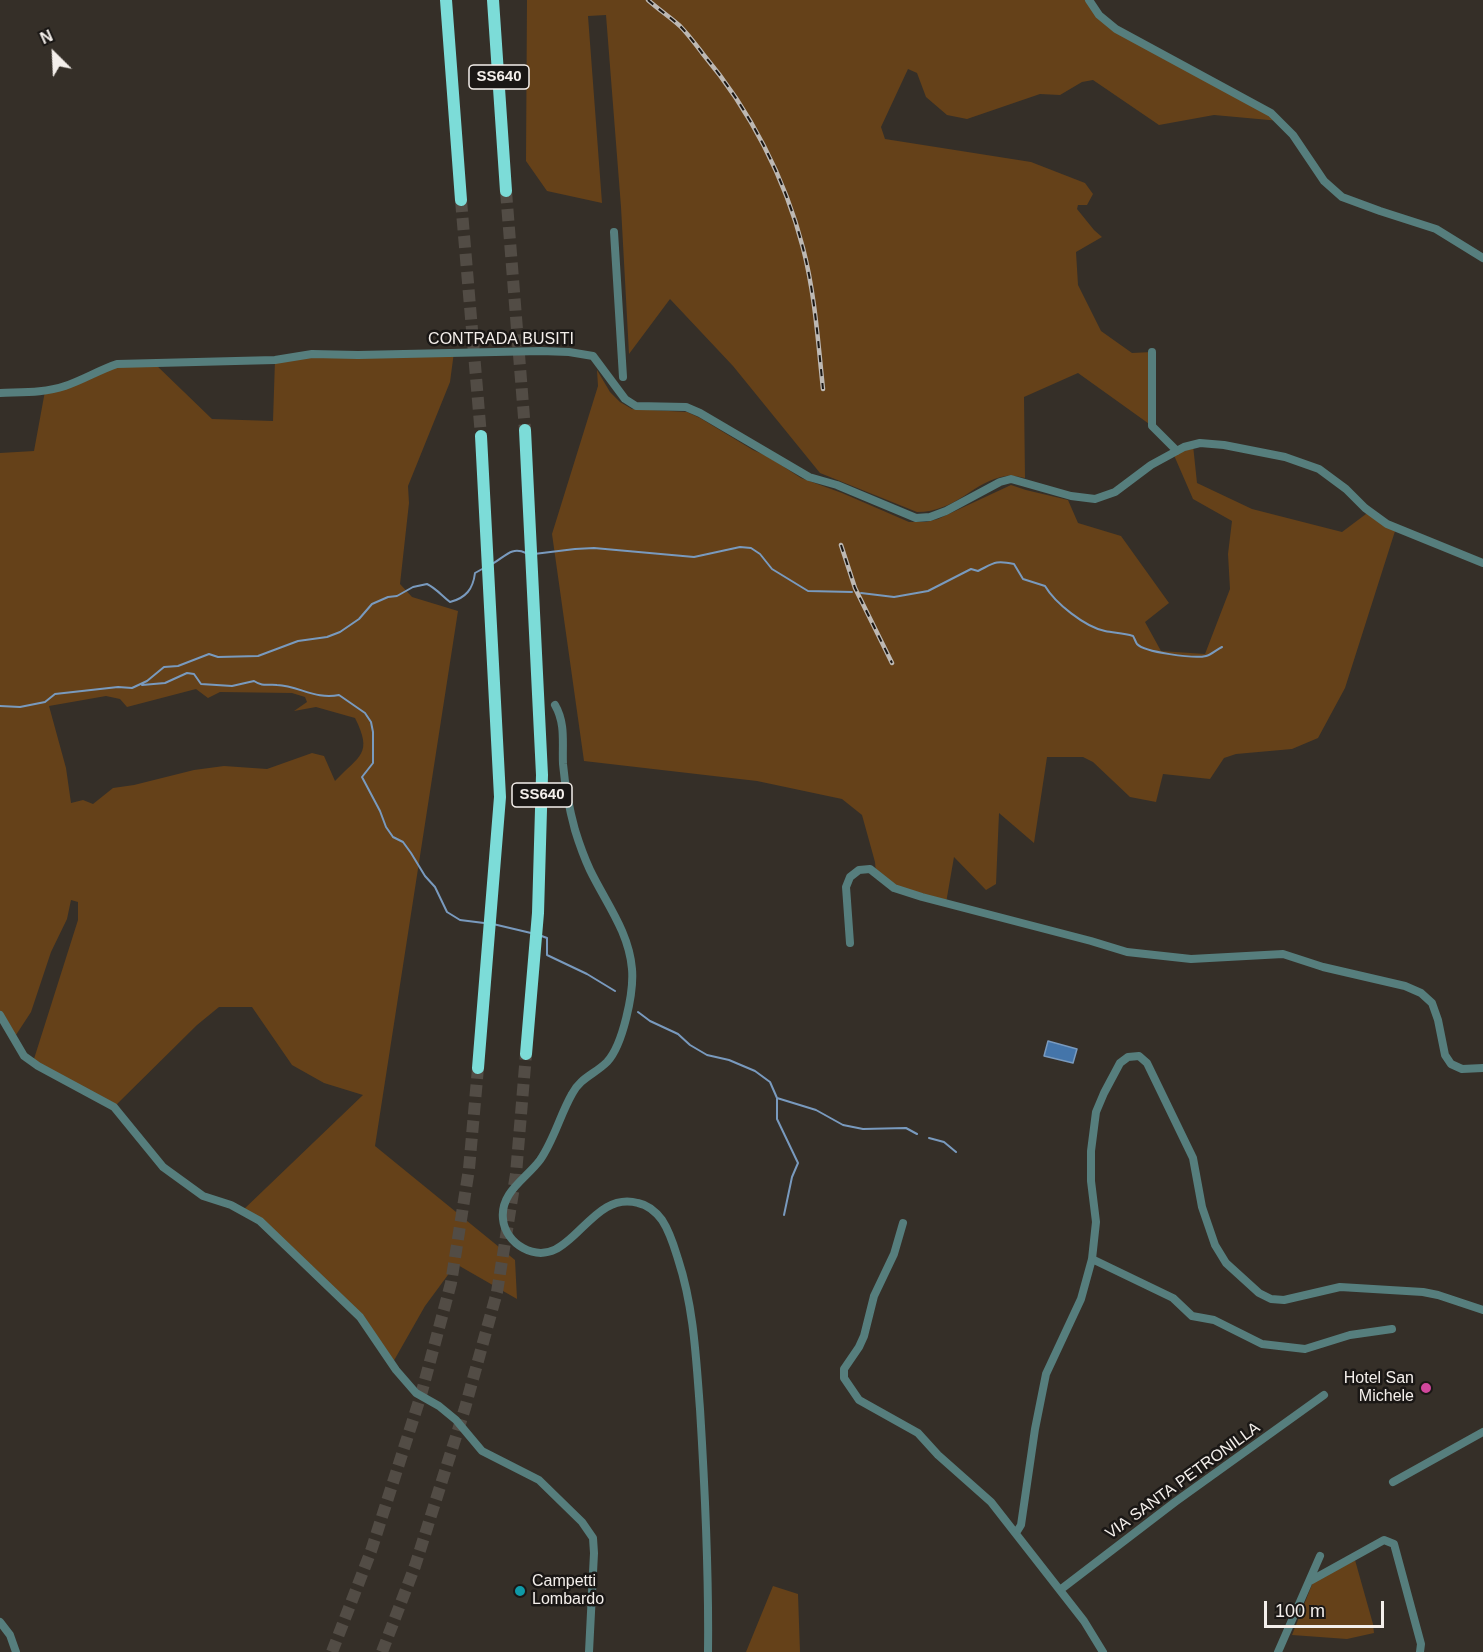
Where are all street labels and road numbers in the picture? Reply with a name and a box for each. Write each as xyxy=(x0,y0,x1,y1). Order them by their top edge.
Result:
road number: SS640 xyxy=(469,65,529,89)
street label: CONTRADA BUSITI xyxy=(428,330,574,350)
road number: SS640 xyxy=(512,783,572,807)
street label: VIA SANTA PETRONILLA xyxy=(1102,1418,1264,1544)

